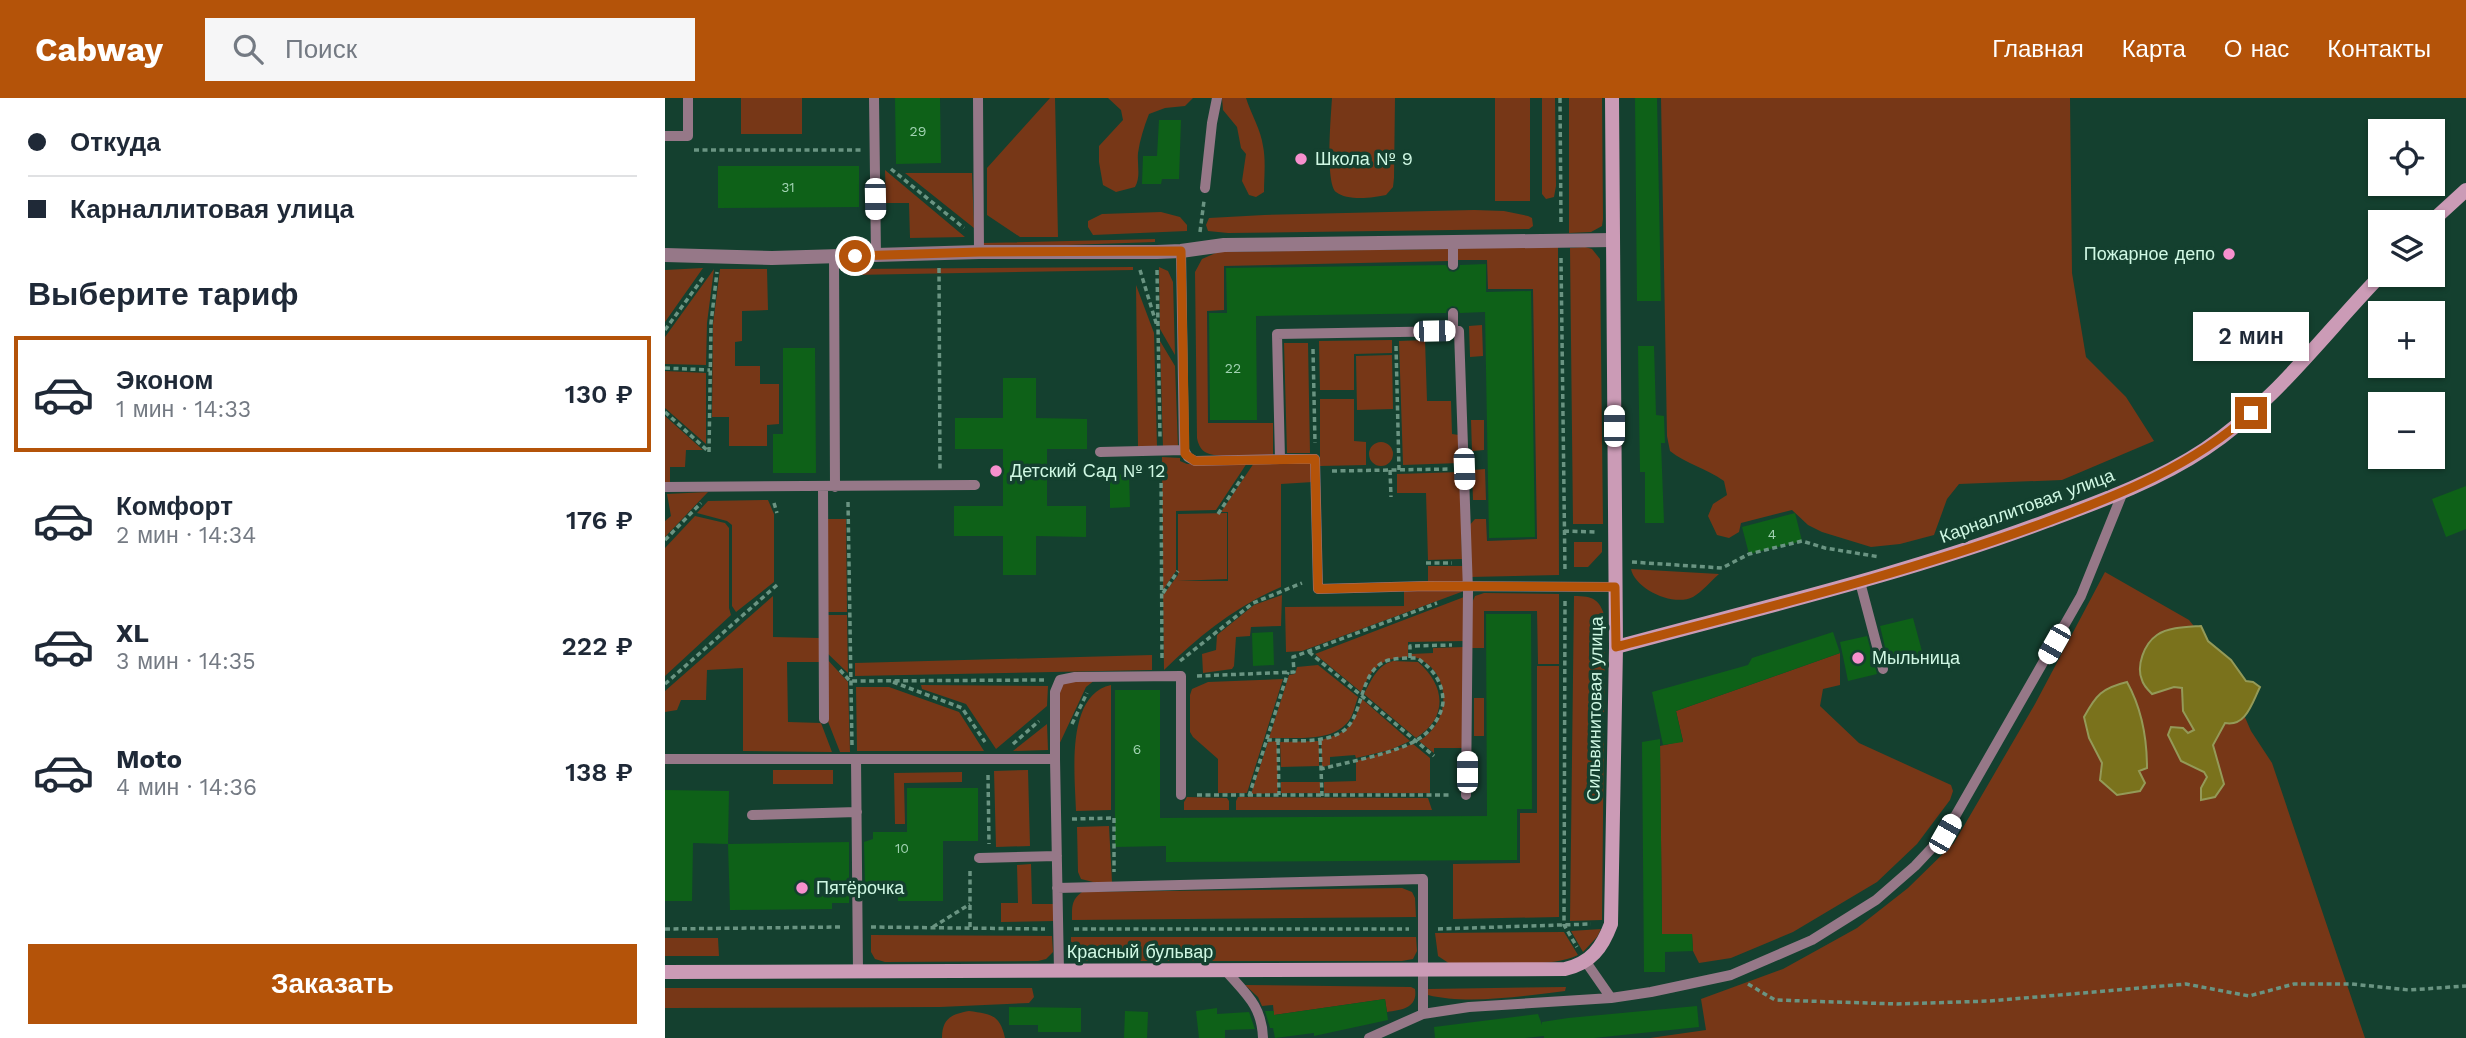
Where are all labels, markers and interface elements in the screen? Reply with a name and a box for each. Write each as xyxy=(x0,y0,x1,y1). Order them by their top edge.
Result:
search box xyxy=(205,18,695,81)
text: Cabway xyxy=(35,30,163,69)
icon: search xyxy=(229,30,267,68)
text: Поиск xyxy=(285,34,357,64)
text: Главная xyxy=(1992,35,2084,63)
text: Карта xyxy=(2122,35,2186,63)
text: О нас xyxy=(2224,35,2289,63)
text: Контакты xyxy=(2327,35,2431,63)
map controls xyxy=(2368,119,2445,469)
button: locate xyxy=(2368,119,2445,196)
house number: 29 xyxy=(910,123,926,139)
text: Откуда xyxy=(70,127,161,157)
place label: Школа № 9 xyxy=(1315,148,1413,169)
marker: Школа № 9 xyxy=(1293,151,1309,167)
car xyxy=(865,178,886,220)
house number: 31 xyxy=(781,179,795,195)
text: Карналлитовая улица xyxy=(70,194,354,224)
button: layers xyxy=(2368,210,2445,287)
route start xyxy=(839,240,871,272)
place label: Пожарное депо xyxy=(2084,243,2215,264)
marker: Пожарное депо xyxy=(2221,246,2237,262)
text: Выберите тариф xyxy=(28,275,299,313)
button: + xyxy=(2368,301,2445,378)
callout: 2 мин xyxy=(2193,312,2309,360)
car xyxy=(1413,320,1456,342)
text: 2 мин xyxy=(2218,323,2284,350)
house number: 22 xyxy=(1225,360,1241,376)
icon: car xyxy=(32,363,95,426)
text: Эконом xyxy=(116,365,214,395)
text: 130 ₽ xyxy=(565,379,633,409)
button: − xyxy=(2368,392,2445,469)
text: 1 мин · 14:33 xyxy=(116,396,251,423)
route end xyxy=(2235,397,2267,429)
car xyxy=(1604,405,1625,447)
car xyxy=(1453,448,1476,490)
place label: Детский Сад № 12 xyxy=(1010,460,1166,481)
marker: Детский Сад № 12 xyxy=(988,463,1004,479)
street label: Карналлитовая улица xyxy=(1937,464,2118,547)
icon: car xyxy=(32,489,95,552)
text: Комфорт xyxy=(116,491,233,521)
text: 176 ₽ xyxy=(566,505,633,535)
text: 2 мин · 14:34 xyxy=(116,522,256,549)
house number: 4 xyxy=(1768,526,1776,542)
icon: car xyxy=(32,615,95,678)
street label: Сильвинитовая улица xyxy=(1582,615,1607,802)
text: XL xyxy=(116,618,149,648)
car xyxy=(2035,621,2074,667)
text: 222 ₽ xyxy=(561,631,633,661)
place label: Мыльница xyxy=(1872,647,1961,668)
text: 3 мин · 14:35 xyxy=(116,648,256,675)
marker: Мыльница xyxy=(1850,650,1866,666)
icon: car xyxy=(32,741,95,804)
house number: 6 xyxy=(1133,741,1141,757)
text: Moto xyxy=(116,744,182,774)
car xyxy=(1457,751,1478,793)
text: 138 ₽ xyxy=(565,757,633,787)
text: 4 мин · 14:36 xyxy=(116,774,257,801)
car xyxy=(1926,811,1965,857)
house number: 10 xyxy=(895,840,909,856)
place label: Пятёрочка xyxy=(816,877,905,898)
marker: Пятёрочка xyxy=(794,880,810,896)
street label: Красный бульвар xyxy=(1067,941,1213,962)
button: Заказать xyxy=(28,944,637,1024)

